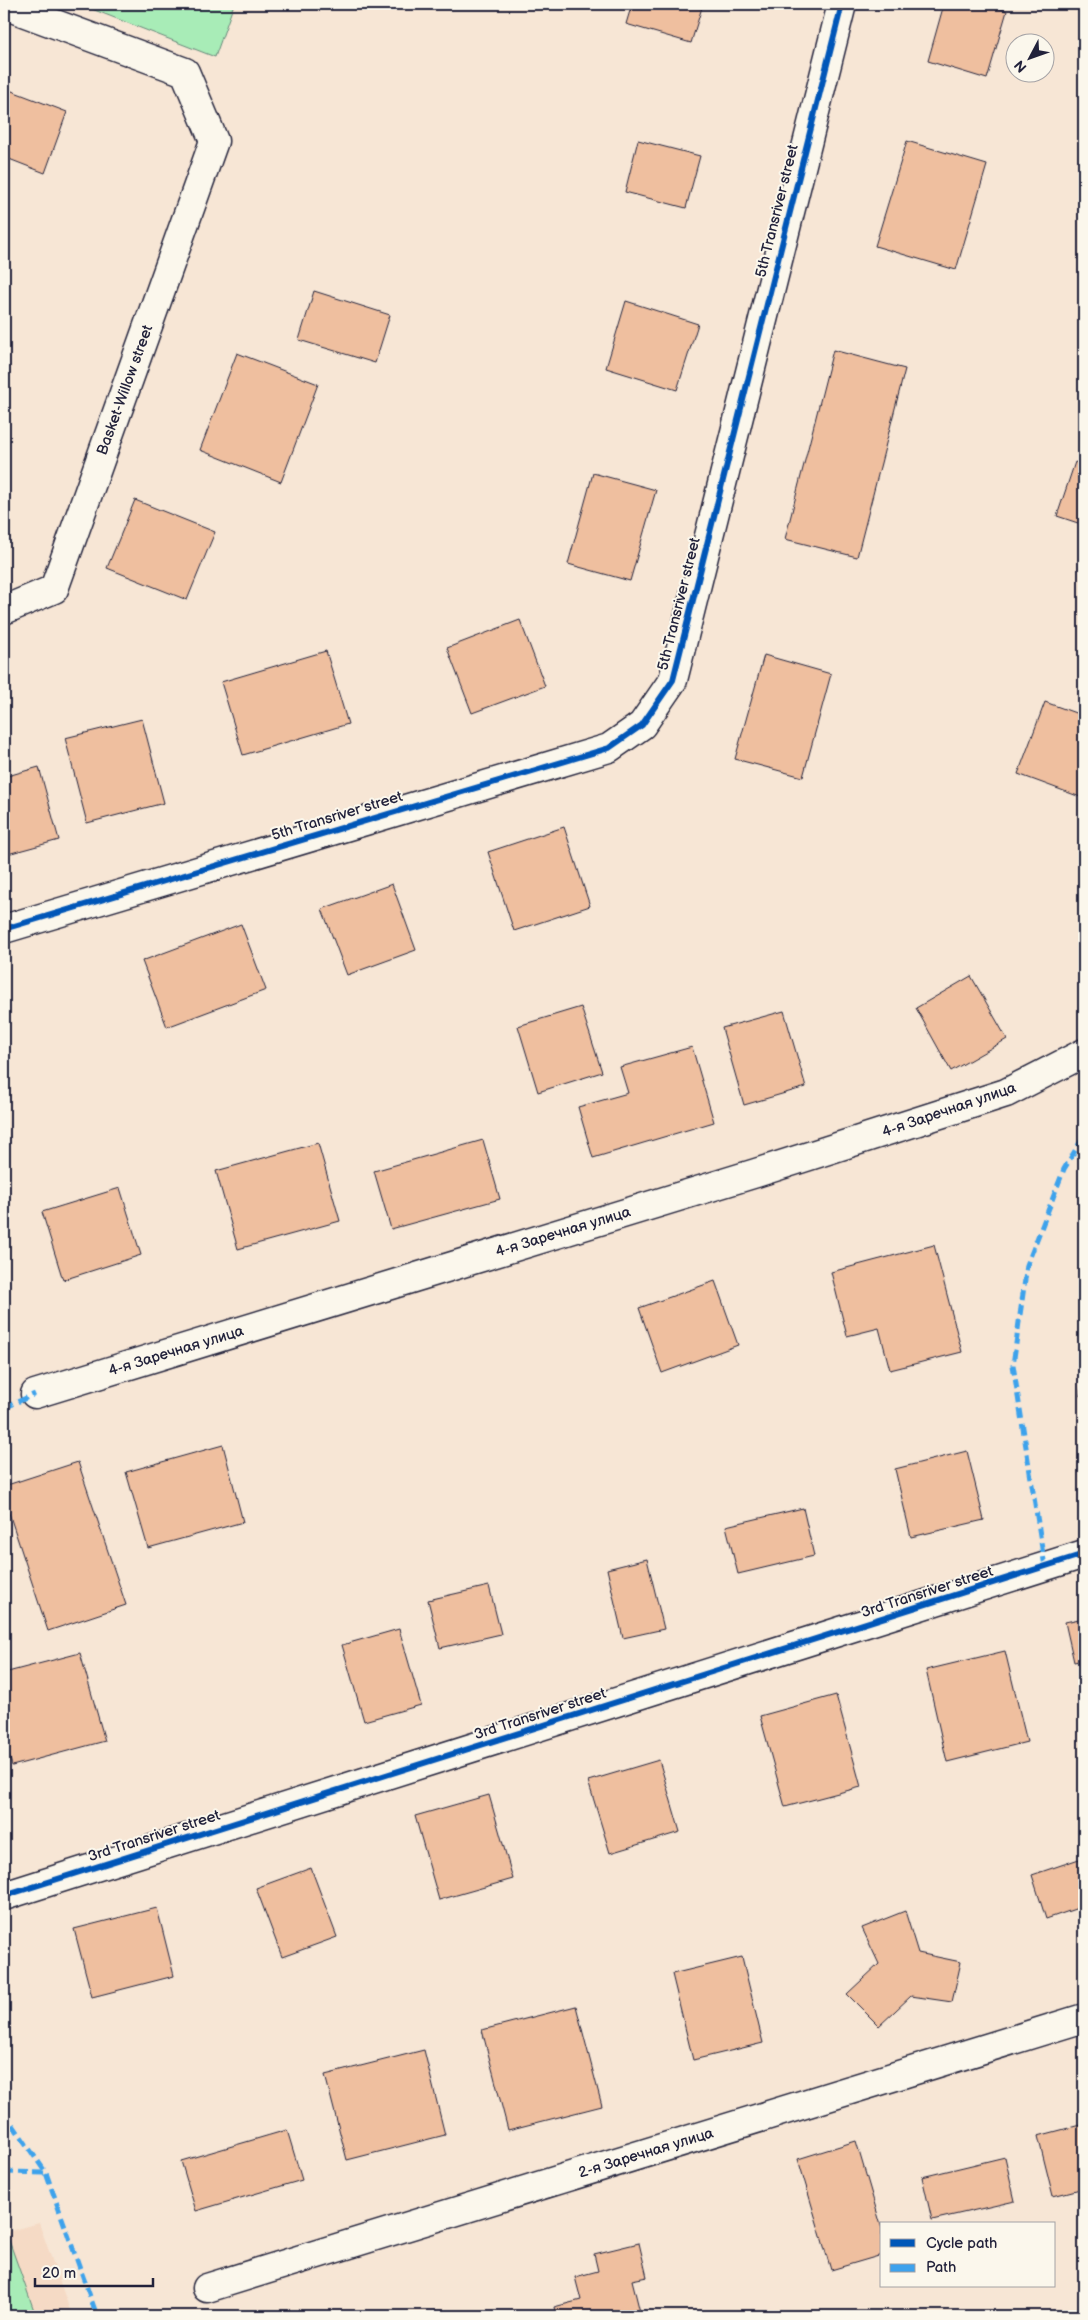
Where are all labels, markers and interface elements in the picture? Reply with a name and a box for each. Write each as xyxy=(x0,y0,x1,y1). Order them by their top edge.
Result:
north arrow xyxy=(1006,32,1056,82)
text: N xyxy=(1011,57,1030,76)
street label: 5th Transriver street xyxy=(751,142,803,279)
street label: Basket-Willow street xyxy=(93,322,157,458)
street label: 5th Transriver street xyxy=(653,535,705,672)
street label: 5th Transriver street xyxy=(269,787,405,845)
street label: 4-я Заречная улица xyxy=(879,1078,1019,1142)
street label: 4-я Заречная улица xyxy=(493,1202,633,1262)
street label: 4-я Заречная улица xyxy=(106,1321,246,1381)
street label: 3rd Transriver street xyxy=(859,1562,996,1622)
street label: 3rd Transriver street xyxy=(472,1684,609,1744)
street label: 3rd Transriver street xyxy=(86,1806,223,1866)
street label: 2-я Заречная улица xyxy=(576,2123,716,2183)
legend xyxy=(880,2222,1056,2288)
text: Cycle path xyxy=(926,2234,997,2253)
scale bar xyxy=(35,2255,152,2287)
text: Path xyxy=(926,2258,956,2277)
text: 20 m xyxy=(42,2264,76,2283)

